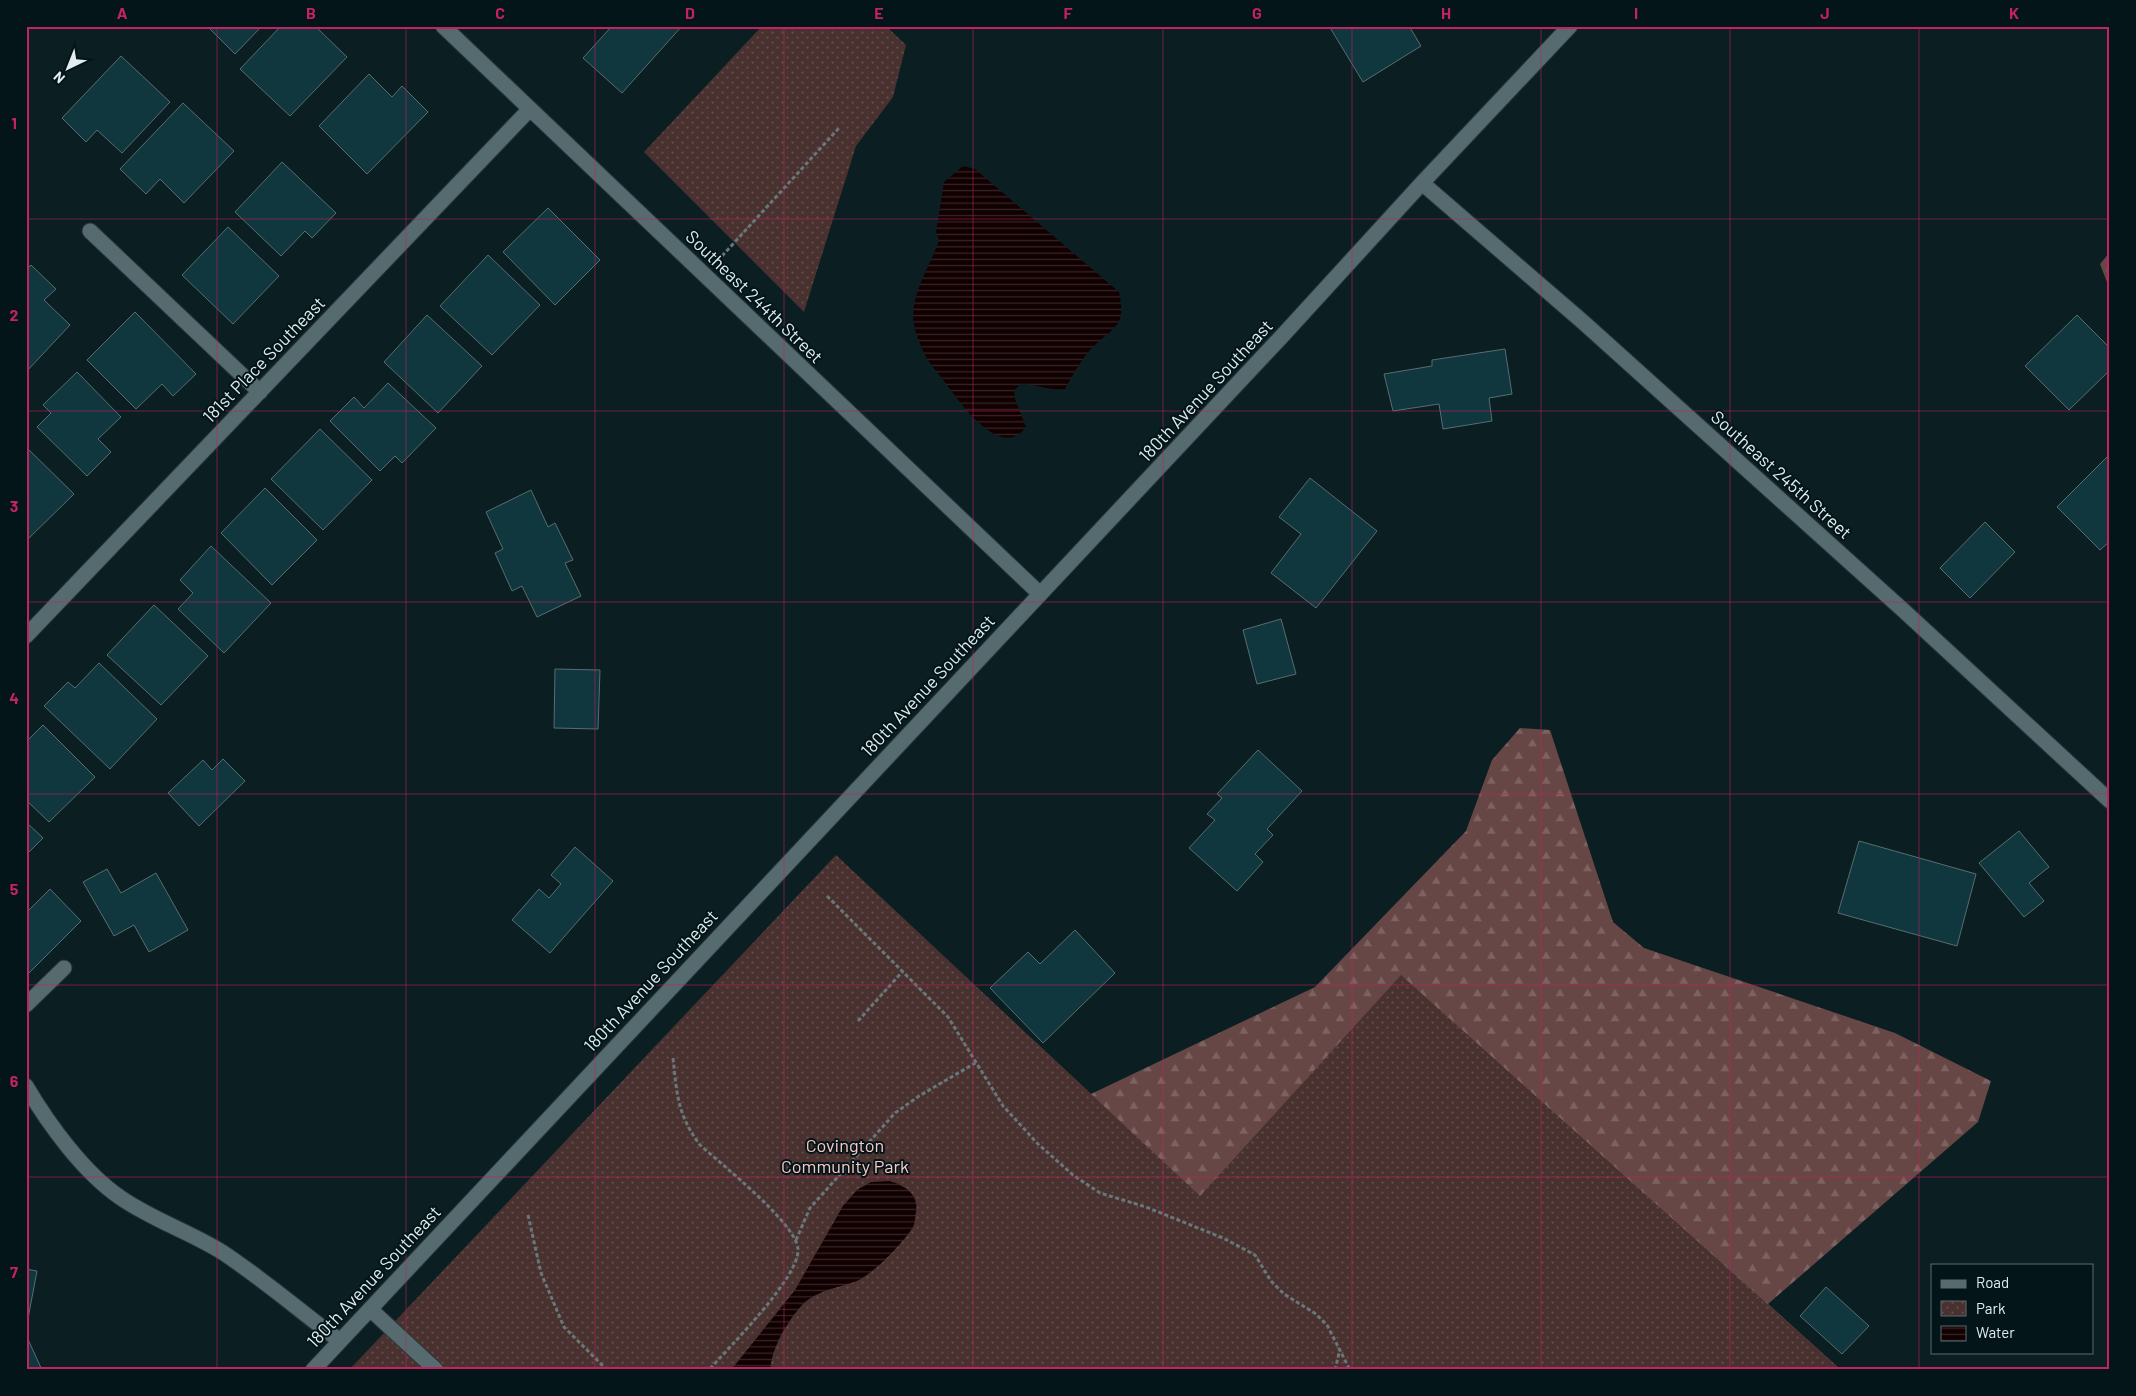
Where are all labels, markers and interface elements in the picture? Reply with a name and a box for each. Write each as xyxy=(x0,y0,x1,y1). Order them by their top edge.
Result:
text: A xyxy=(117,3,128,22)
text: B xyxy=(306,3,316,22)
text: C xyxy=(495,3,505,22)
text: D xyxy=(685,3,695,22)
text: E xyxy=(874,3,884,22)
text: F xyxy=(1064,3,1073,22)
text: G xyxy=(1252,3,1262,22)
text: H xyxy=(1441,3,1451,22)
text: I xyxy=(1634,3,1638,22)
text: J xyxy=(1820,3,1830,22)
text: K xyxy=(2009,3,2019,22)
north arrow xyxy=(42,42,92,92)
text: N xyxy=(50,68,68,87)
text: 1 xyxy=(11,113,17,132)
street label: Southeast 244th Street xyxy=(682,225,828,367)
street label: 181st Place Southeast xyxy=(197,292,329,427)
text: 2 xyxy=(10,305,19,324)
street label: 180th Avenue Southeast xyxy=(1134,315,1277,466)
street label: Southeast 245th Street xyxy=(1707,405,1856,543)
text: 3 xyxy=(10,496,18,515)
street label: 180th Avenue Southeast xyxy=(856,610,999,761)
text: 4 xyxy=(9,688,19,707)
text: 5 xyxy=(10,879,19,898)
street label: 180th Avenue Southeast xyxy=(579,905,722,1056)
text: 6 xyxy=(10,1071,19,1090)
park label: Covington Community Park xyxy=(781,1134,909,1177)
street label: 180th Avenue Southeast xyxy=(302,1201,445,1352)
text: 7 xyxy=(10,1262,18,1281)
legend xyxy=(1931,1264,2094,1354)
text: Road xyxy=(1976,1273,2009,1291)
text: Park xyxy=(1976,1299,2006,1317)
text: Water xyxy=(1976,1323,2015,1341)

